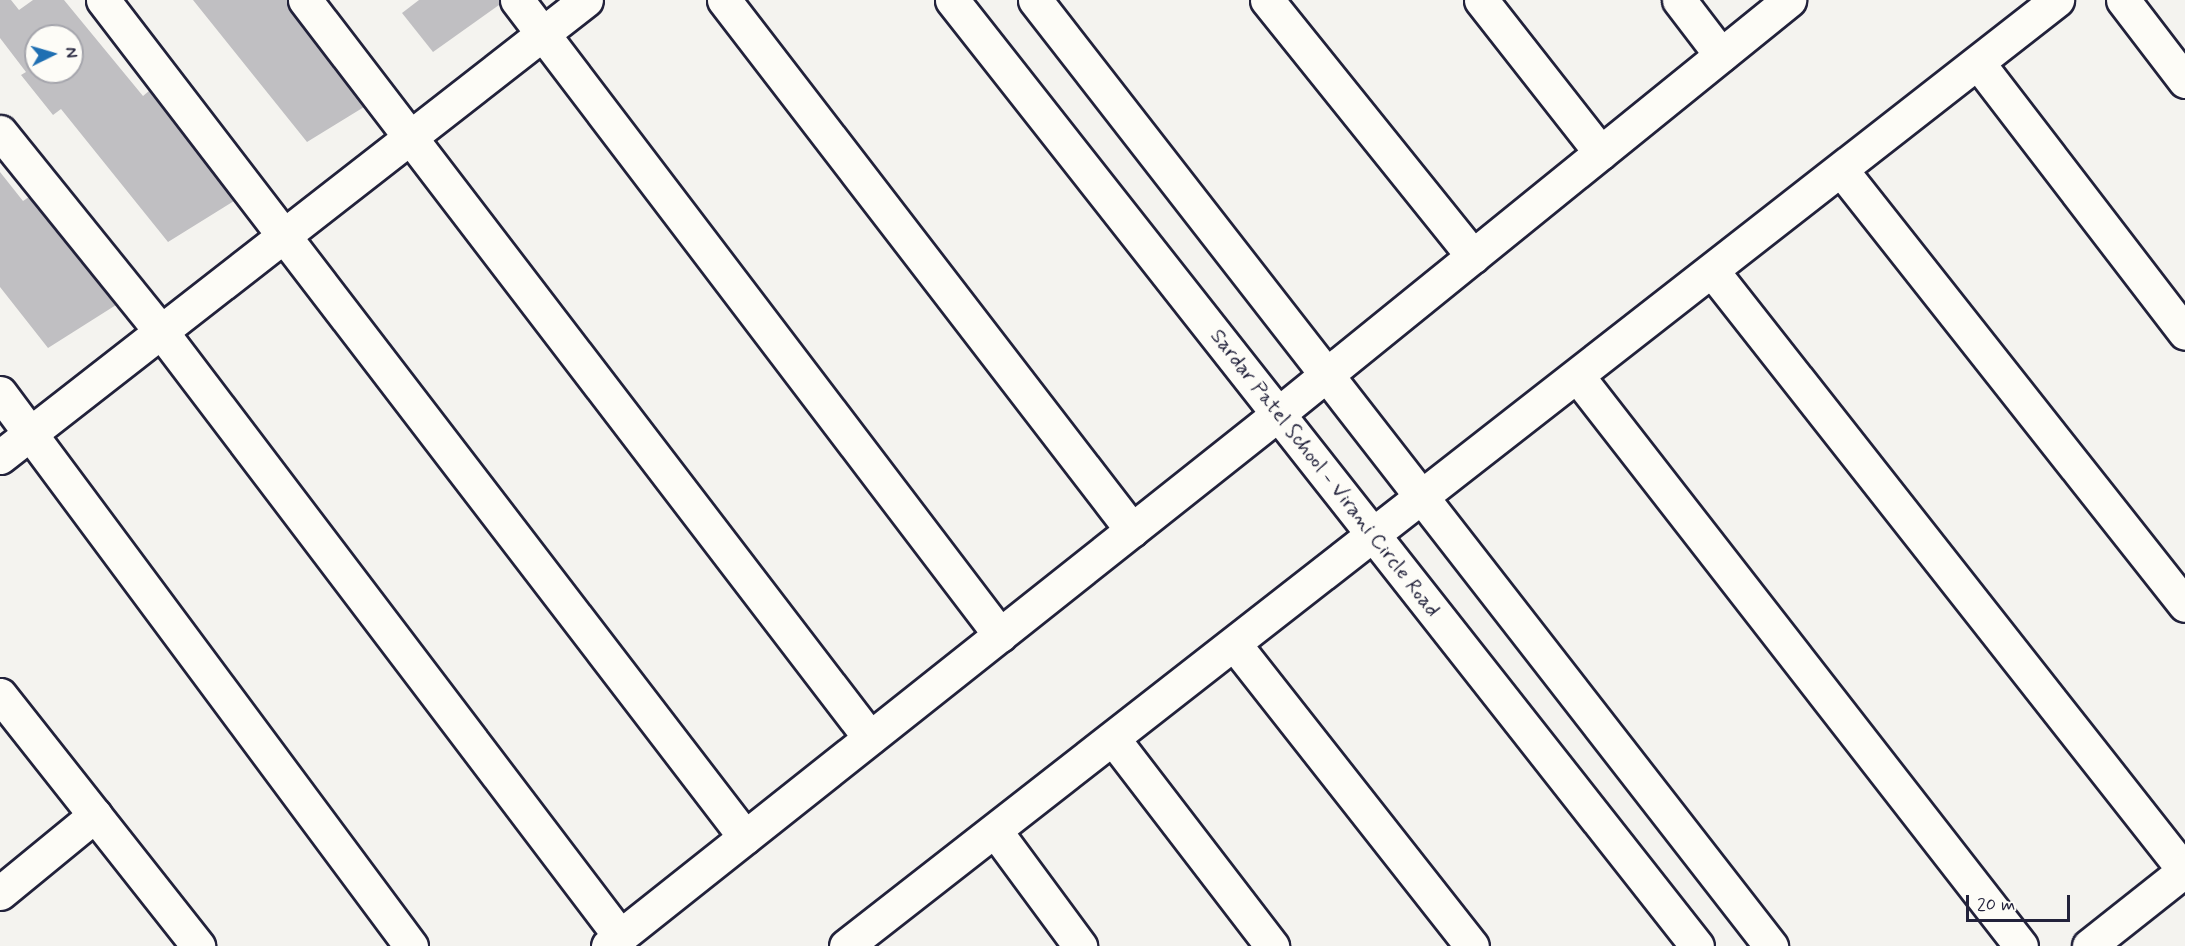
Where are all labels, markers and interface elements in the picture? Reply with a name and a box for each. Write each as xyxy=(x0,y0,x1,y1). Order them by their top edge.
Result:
north arrow xyxy=(24,24,84,84)
text: N xyxy=(60,46,81,59)
street label: Sardar Patel School - Virani Circle Road xyxy=(1206,326,1444,620)
scale bar xyxy=(1969,883,2072,921)
text: 20 m xyxy=(1977,893,2015,917)

